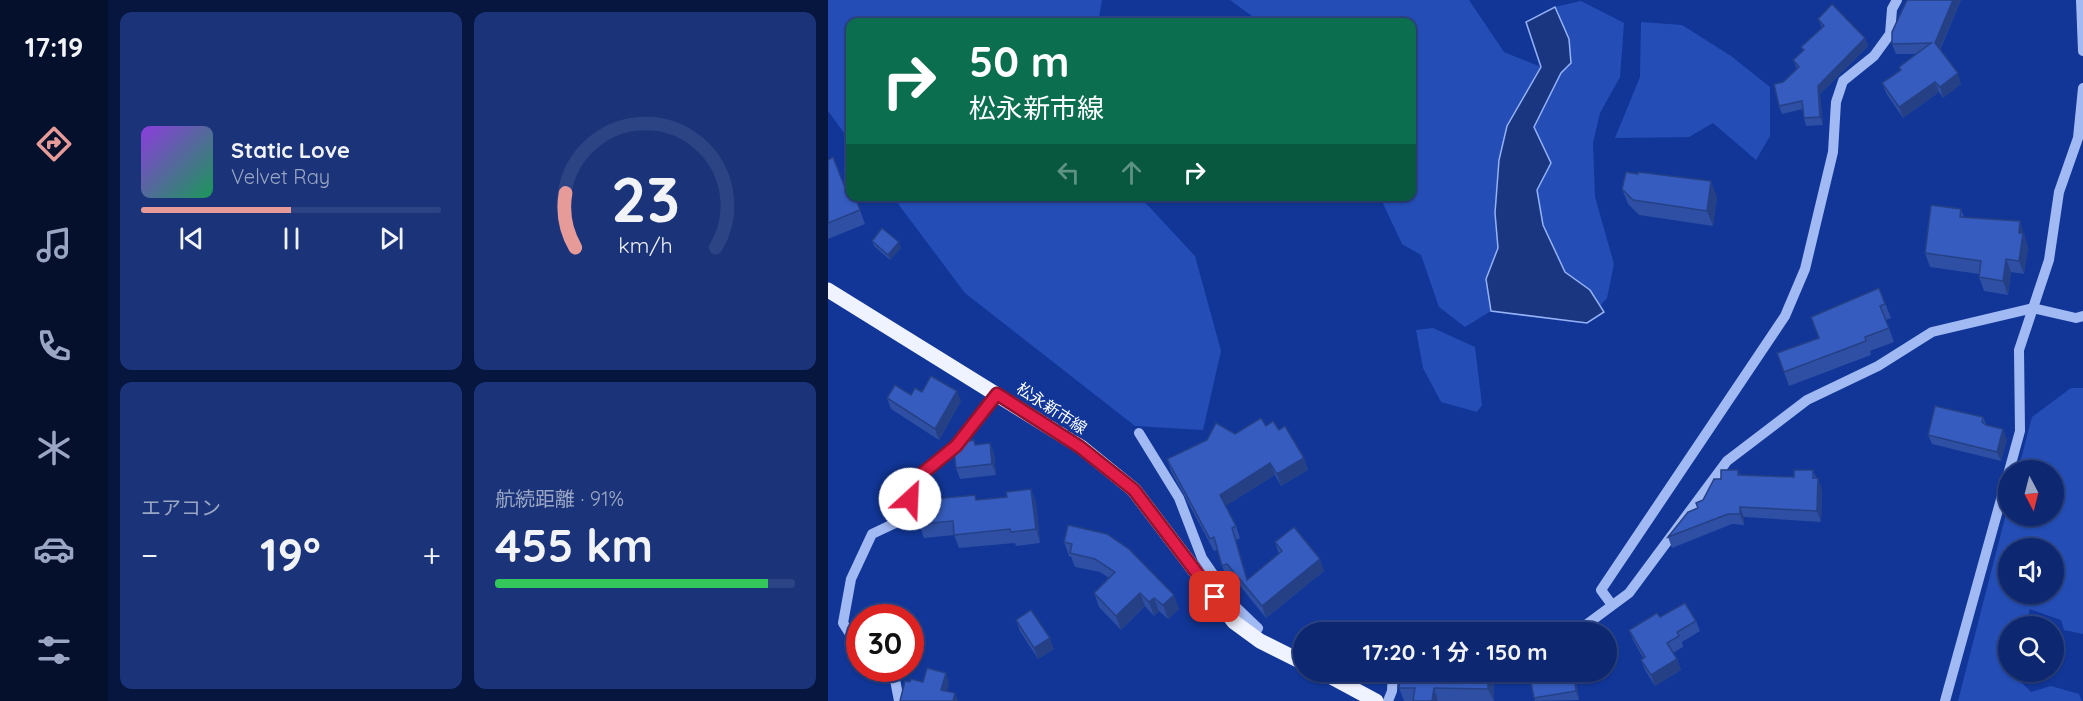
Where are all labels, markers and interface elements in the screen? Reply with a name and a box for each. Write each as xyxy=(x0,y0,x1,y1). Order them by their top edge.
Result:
text: 17:19 xyxy=(25,30,83,64)
text: 50 m xyxy=(969,35,1069,88)
icon: right xyxy=(870,42,948,120)
text: 松永新市線 xyxy=(969,91,1104,125)
icon: directions xyxy=(33,123,75,165)
text: Static Love xyxy=(231,136,350,164)
icon: left xyxy=(1052,156,1085,189)
icon: ahead xyxy=(1115,156,1148,189)
icon: right xyxy=(1178,156,1211,189)
text: 23 xyxy=(610,160,680,238)
text: Velvet Ray xyxy=(231,164,330,189)
icon: previous xyxy=(175,222,208,255)
icon: pause xyxy=(275,222,308,255)
icon: next xyxy=(375,222,408,255)
icon: music xyxy=(33,224,75,266)
text: km/h xyxy=(618,232,672,258)
icon: phone xyxy=(33,325,75,367)
street label: 松永新市線 xyxy=(1013,378,1091,438)
icon: climate xyxy=(33,427,75,469)
north arrow xyxy=(1998,460,2064,526)
map controls xyxy=(1998,460,2064,682)
position arrow xyxy=(878,467,942,531)
text: 航続距離 · 91% xyxy=(495,486,624,511)
text: エアコン xyxy=(141,495,221,520)
text: 455 km xyxy=(495,517,653,573)
text: 19° xyxy=(260,526,321,582)
icon: car xyxy=(33,528,75,570)
text: − xyxy=(141,534,158,575)
text: + xyxy=(422,534,441,575)
button: sound xyxy=(1998,538,2064,604)
pin xyxy=(1189,571,1240,622)
icon: arrive xyxy=(1198,580,1231,613)
speed limit sign: 30 xyxy=(846,604,924,682)
button: search xyxy=(1998,616,2064,682)
icon: filters xyxy=(33,629,75,671)
text: 17:20 · 1 分 · 150 m xyxy=(1363,638,1547,666)

